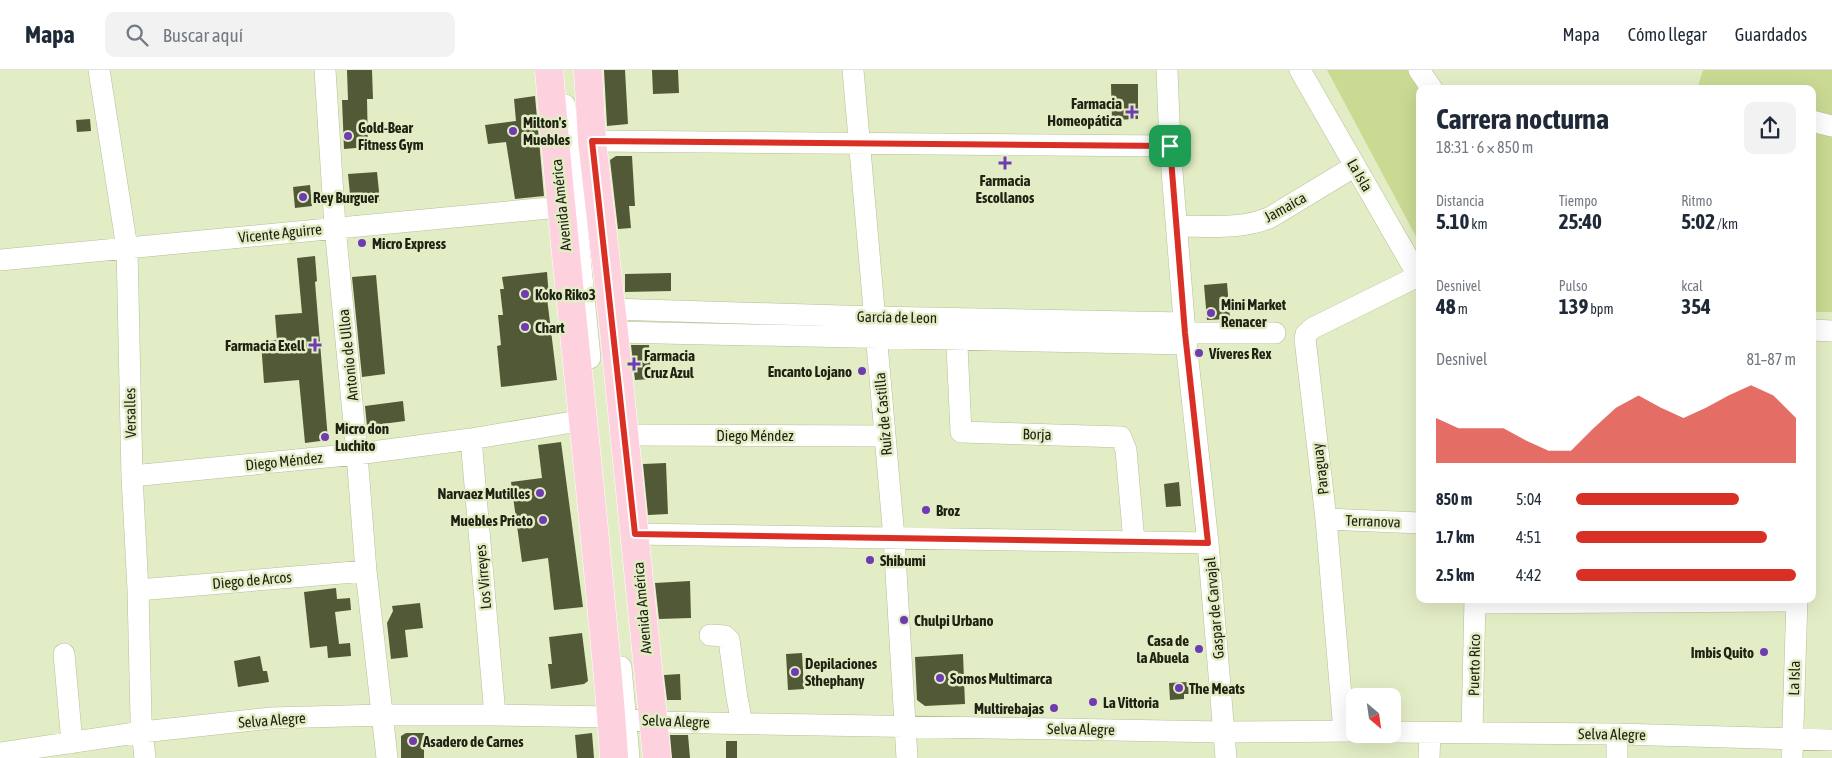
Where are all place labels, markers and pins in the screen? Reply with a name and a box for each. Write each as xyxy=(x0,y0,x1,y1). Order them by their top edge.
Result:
place label: Farmacia Homeopática xyxy=(1047,95,1122,129)
marker: Farmacia Homeopática xyxy=(1126,106,1138,118)
place label: Milton's Muebles xyxy=(523,114,571,148)
place label: Gold-Bear Fitness Gym xyxy=(358,119,424,153)
marker: Milton's Muebles xyxy=(507,125,519,137)
pin xyxy=(1149,125,1191,167)
marker: Gold-Bear Fitness Gym xyxy=(342,130,354,142)
marker: Farmacia Escollanos xyxy=(999,157,1011,169)
place label: Farmacia Escollanos xyxy=(976,172,1035,206)
place label: Rey Burguer xyxy=(313,189,379,206)
marker: Rey Burguer xyxy=(297,191,309,203)
place label: Micro Express xyxy=(372,235,447,252)
marker: Micro Express xyxy=(356,237,368,249)
place label: Koko Riko3 xyxy=(535,286,596,303)
marker: Koko Riko3 xyxy=(519,288,531,300)
place label: Mini Market Renacer xyxy=(1221,296,1287,330)
marker: Mini Market Renacer xyxy=(1205,307,1217,319)
place label: Chart xyxy=(535,319,565,336)
marker: Chart xyxy=(519,321,531,333)
place label: Farmacia Exell xyxy=(225,337,306,354)
marker: Farmacia Exell xyxy=(309,339,321,351)
place label: Víveres Rex xyxy=(1208,345,1271,362)
place label: Farmacia Cruz Azul xyxy=(644,347,695,381)
marker: Víveres Rex xyxy=(1193,347,1205,359)
marker: Farmacia Cruz Azul xyxy=(628,358,640,370)
place label: Encanto Lojano xyxy=(768,363,852,380)
marker: Encanto Lojano xyxy=(856,365,868,377)
place label: Micro don Luchito xyxy=(335,420,389,454)
marker: Micro don Luchito xyxy=(319,431,331,443)
place label: Narvaez Mutilles xyxy=(438,485,531,502)
marker: Narvaez Mutilles xyxy=(534,487,546,499)
place label: Broz xyxy=(936,502,960,519)
marker: Broz xyxy=(920,504,932,516)
place label: Muebles Prieto xyxy=(451,512,533,529)
marker: Muebles Prieto xyxy=(537,514,549,526)
place label: Shibumi xyxy=(880,552,926,569)
marker: Shibumi xyxy=(864,554,876,566)
place label: Chulpi Urbano xyxy=(914,612,994,629)
marker: Chulpi Urbano xyxy=(898,614,910,626)
place label: Casa de la Abuela xyxy=(1137,632,1189,666)
marker: Casa de la Abuela xyxy=(1193,643,1205,655)
place label: Imbis Quito xyxy=(1691,644,1754,661)
marker: Imbis Quito xyxy=(1758,646,1770,658)
place label: Depilaciones Sthephany xyxy=(805,655,878,689)
marker: Depilaciones Sthephany xyxy=(789,666,801,678)
place label: Somos Multimarca xyxy=(950,670,1052,687)
marker: Somos Multimarca xyxy=(934,672,946,684)
place label: The Meats xyxy=(1189,680,1246,697)
marker: The Meats xyxy=(1173,682,1185,694)
place label: La Vittoria xyxy=(1103,694,1159,711)
marker: La Vittoria xyxy=(1087,696,1099,708)
place label: Multirebajas xyxy=(974,700,1045,717)
marker: Multirebajas xyxy=(1048,702,1060,714)
place label: Asadero de Carnes xyxy=(422,733,524,750)
marker: Asadero de Carnes xyxy=(407,735,419,747)

